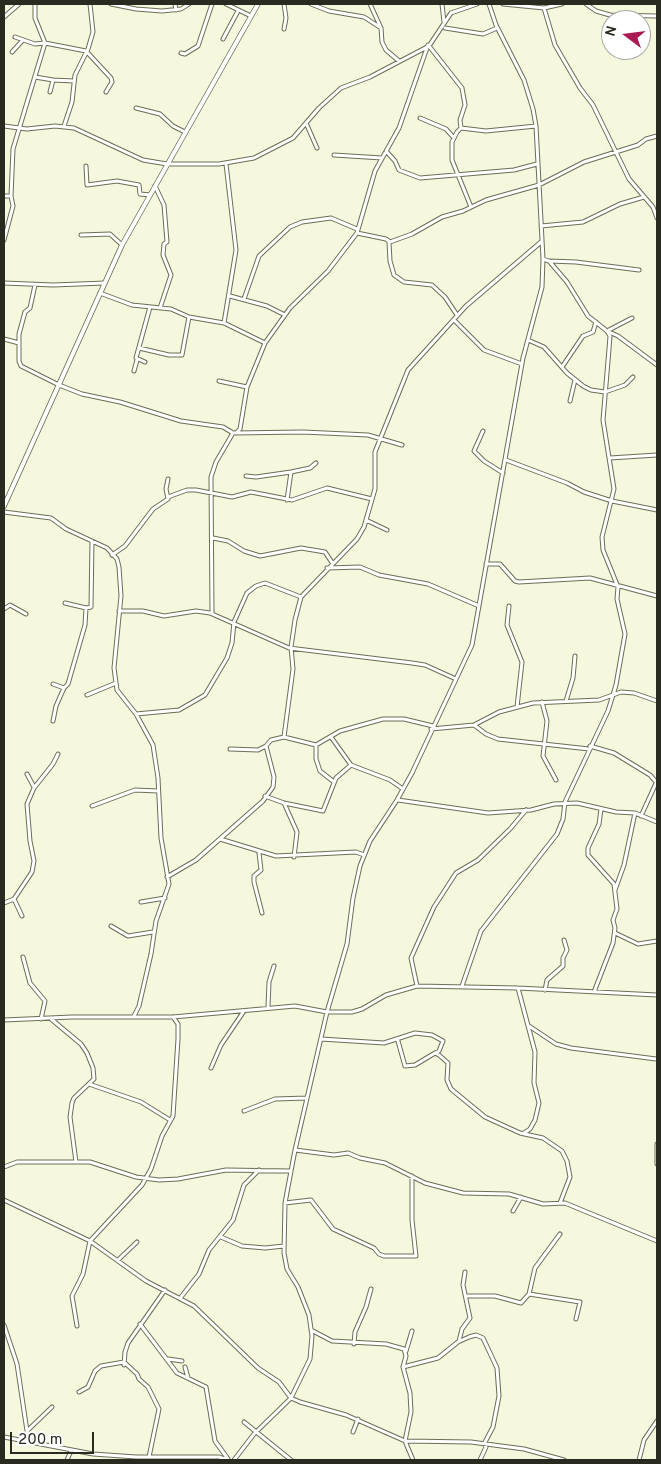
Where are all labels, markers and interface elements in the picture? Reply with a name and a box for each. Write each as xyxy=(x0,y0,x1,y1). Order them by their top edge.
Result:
north arrow xyxy=(601,10,651,60)
text: N xyxy=(602,24,622,38)
scale bar xyxy=(12,1422,96,1454)
text: 200 m xyxy=(18,1431,63,1450)

